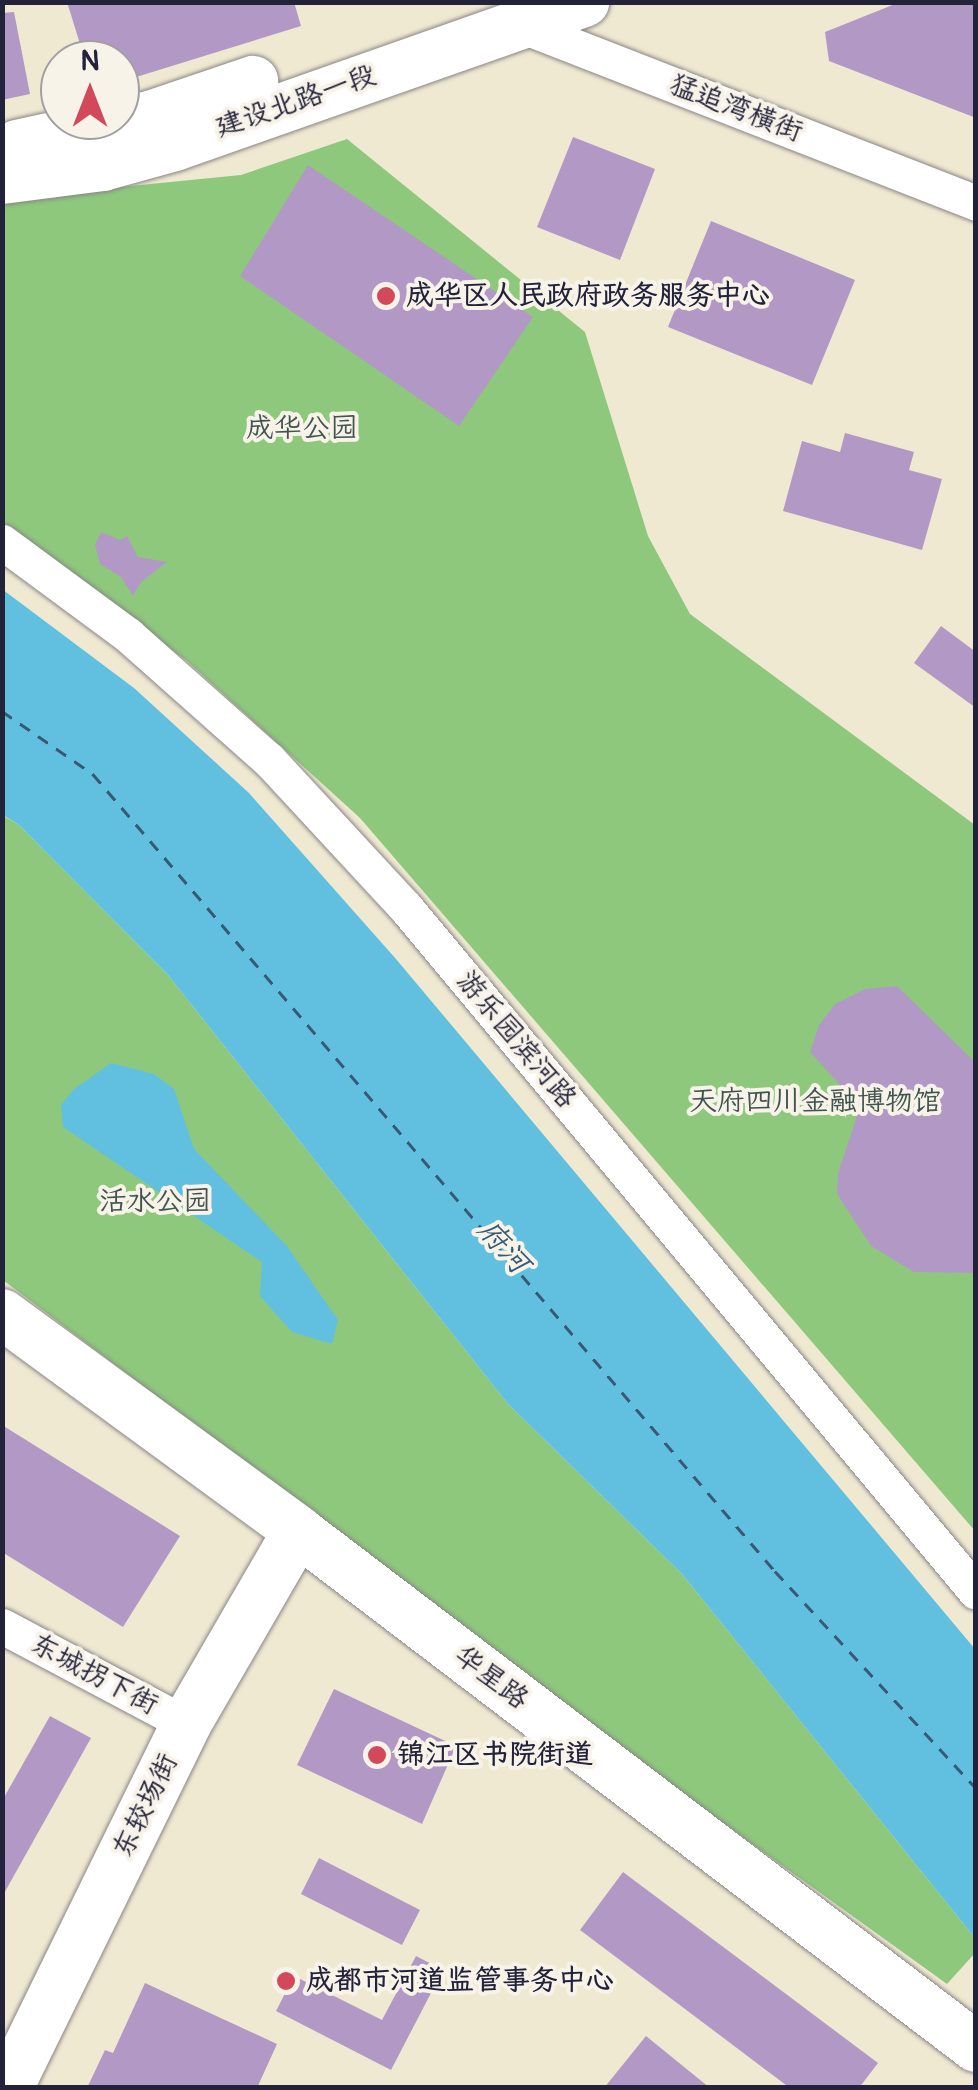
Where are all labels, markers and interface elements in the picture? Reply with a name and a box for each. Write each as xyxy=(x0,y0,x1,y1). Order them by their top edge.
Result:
north arrow xyxy=(40,40,140,140)
text: N xyxy=(81,44,99,79)
street label: 建设北路一段 xyxy=(211,59,381,145)
street label: 猛追湾横街 xyxy=(665,68,807,150)
place label: 成华区人民政府政务服务中心 xyxy=(406,279,770,313)
marker: 成华区人民政府政务服务中心 xyxy=(375,285,397,307)
park label: 成华公园 xyxy=(246,412,358,446)
street label: 游乐园滨河路 xyxy=(449,965,583,1115)
park label: 天府四川金融博物馆 xyxy=(689,1085,941,1119)
park label: 活水公园 xyxy=(99,1185,211,1219)
water label: 府河 xyxy=(470,1213,536,1281)
street label: 东城拐下街 xyxy=(24,1627,164,1723)
street label: 华星路 xyxy=(447,1639,535,1717)
place label: 锦江区书院街道 xyxy=(397,1738,593,1772)
marker: 锦江区书院街道 xyxy=(366,1744,388,1766)
street label: 东较场街 xyxy=(106,1748,186,1864)
place label: 成都市河道监管事务中心 xyxy=(306,1964,614,1998)
marker: 成都市河道监管事务中心 xyxy=(275,1970,297,1992)

